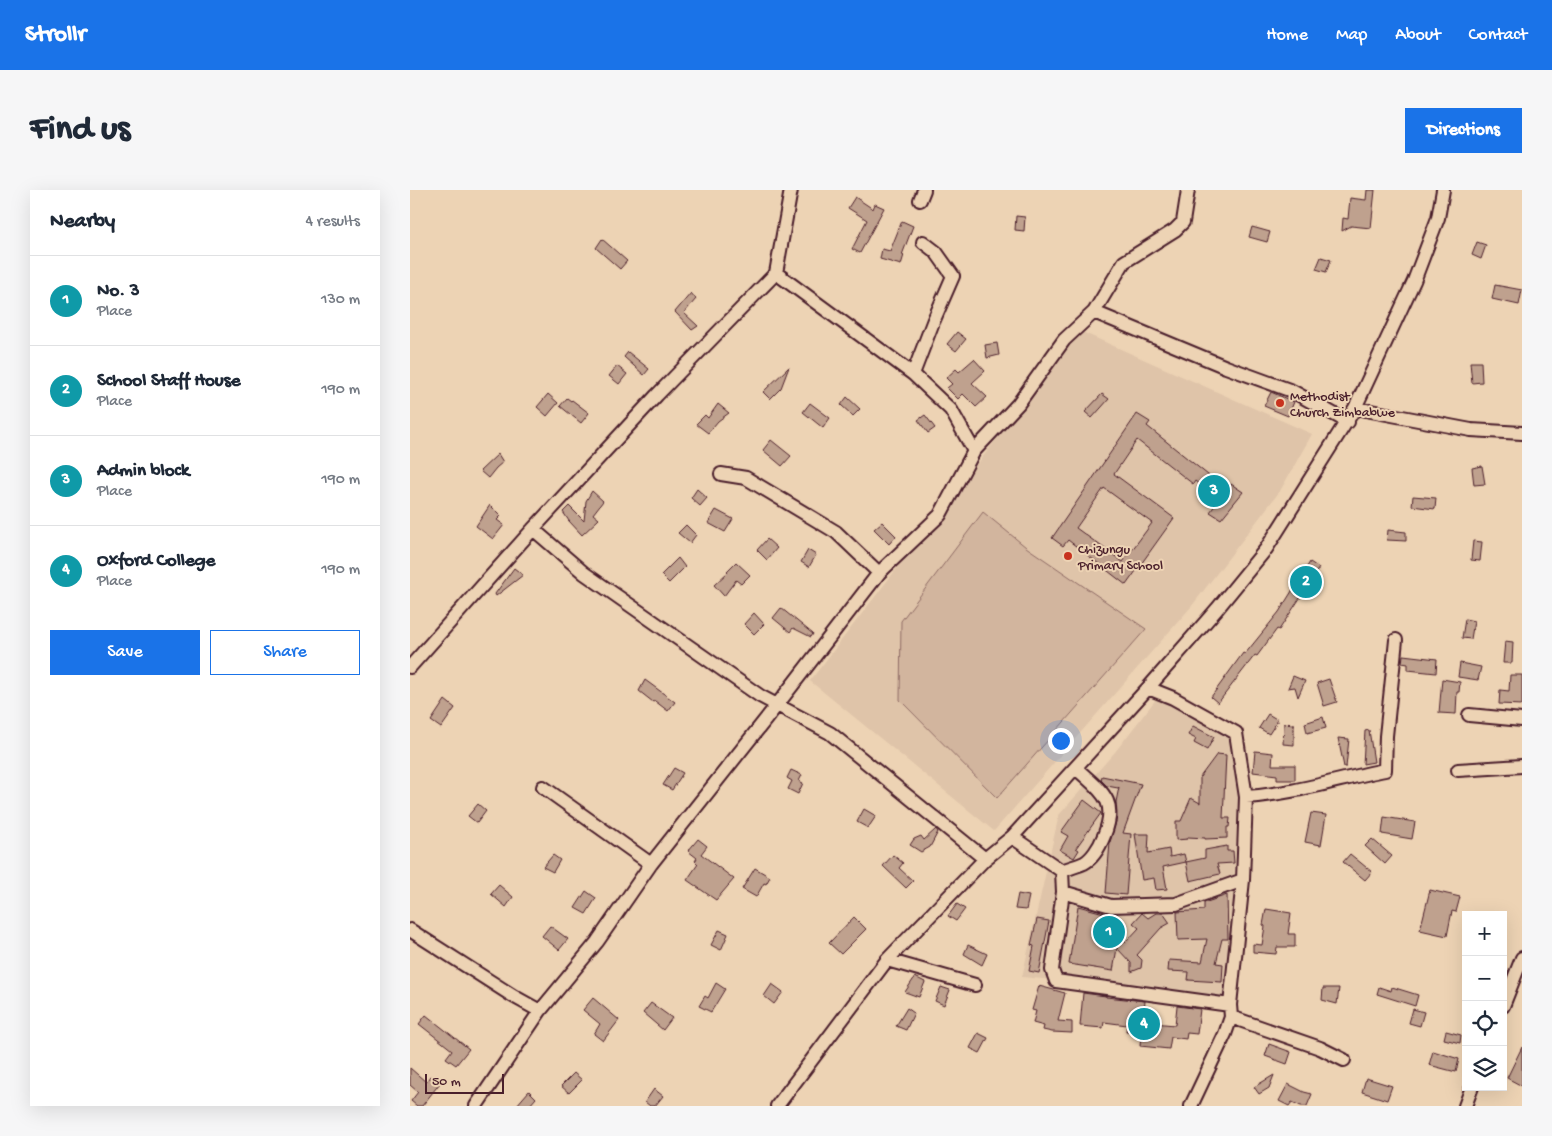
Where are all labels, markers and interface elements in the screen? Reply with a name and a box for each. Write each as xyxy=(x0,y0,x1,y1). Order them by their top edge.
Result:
text: Strollr xyxy=(25,21,86,50)
text: Home xyxy=(1266,25,1308,46)
text: Map xyxy=(1336,25,1367,46)
text: About xyxy=(1395,25,1441,46)
text: Contact xyxy=(1469,25,1527,46)
button: Directions xyxy=(1405,108,1522,153)
text: Find us xyxy=(30,110,130,151)
text: Nearby xyxy=(50,210,115,235)
text: 4 results xyxy=(305,213,360,232)
text: No. 3 xyxy=(97,280,140,303)
text: 1 xyxy=(63,291,69,310)
text: 130 m xyxy=(321,291,360,310)
text: Place xyxy=(97,303,132,322)
text: School Staff House xyxy=(97,370,241,393)
text: 2 xyxy=(62,381,70,400)
text: 190 m xyxy=(321,381,360,400)
place label: Methodist Church Zimbabwe xyxy=(1290,389,1396,422)
text: Place xyxy=(97,393,132,412)
marker: Methodist Church Zimbabwe xyxy=(1274,397,1286,409)
text: Admin block xyxy=(97,460,189,483)
text: 3 xyxy=(62,471,70,490)
text: 190 m xyxy=(321,471,360,490)
pin: 3 xyxy=(1198,472,1230,510)
text: Place xyxy=(97,483,132,502)
place label: Chizungu Primary School xyxy=(1077,542,1163,575)
text: Oxford College xyxy=(97,550,215,573)
marker: Chizungu Primary School xyxy=(1062,550,1074,562)
text: 4 xyxy=(62,561,70,580)
text: 190 m xyxy=(321,561,360,580)
pin: 2 xyxy=(1290,563,1322,601)
text: Place xyxy=(97,573,132,592)
button: Save xyxy=(50,630,200,675)
button: Share xyxy=(210,630,360,675)
your location xyxy=(1048,728,1074,754)
map controls xyxy=(1462,911,1507,1091)
button: + xyxy=(1462,911,1507,956)
pin: 1 xyxy=(1093,913,1125,951)
button: − xyxy=(1462,956,1507,1001)
button: locate xyxy=(1462,1001,1507,1046)
pin: 4 xyxy=(1128,1005,1160,1043)
button: layers xyxy=(1462,1046,1507,1091)
scale bar xyxy=(425,1071,504,1094)
text: 50 m xyxy=(432,1074,461,1091)

